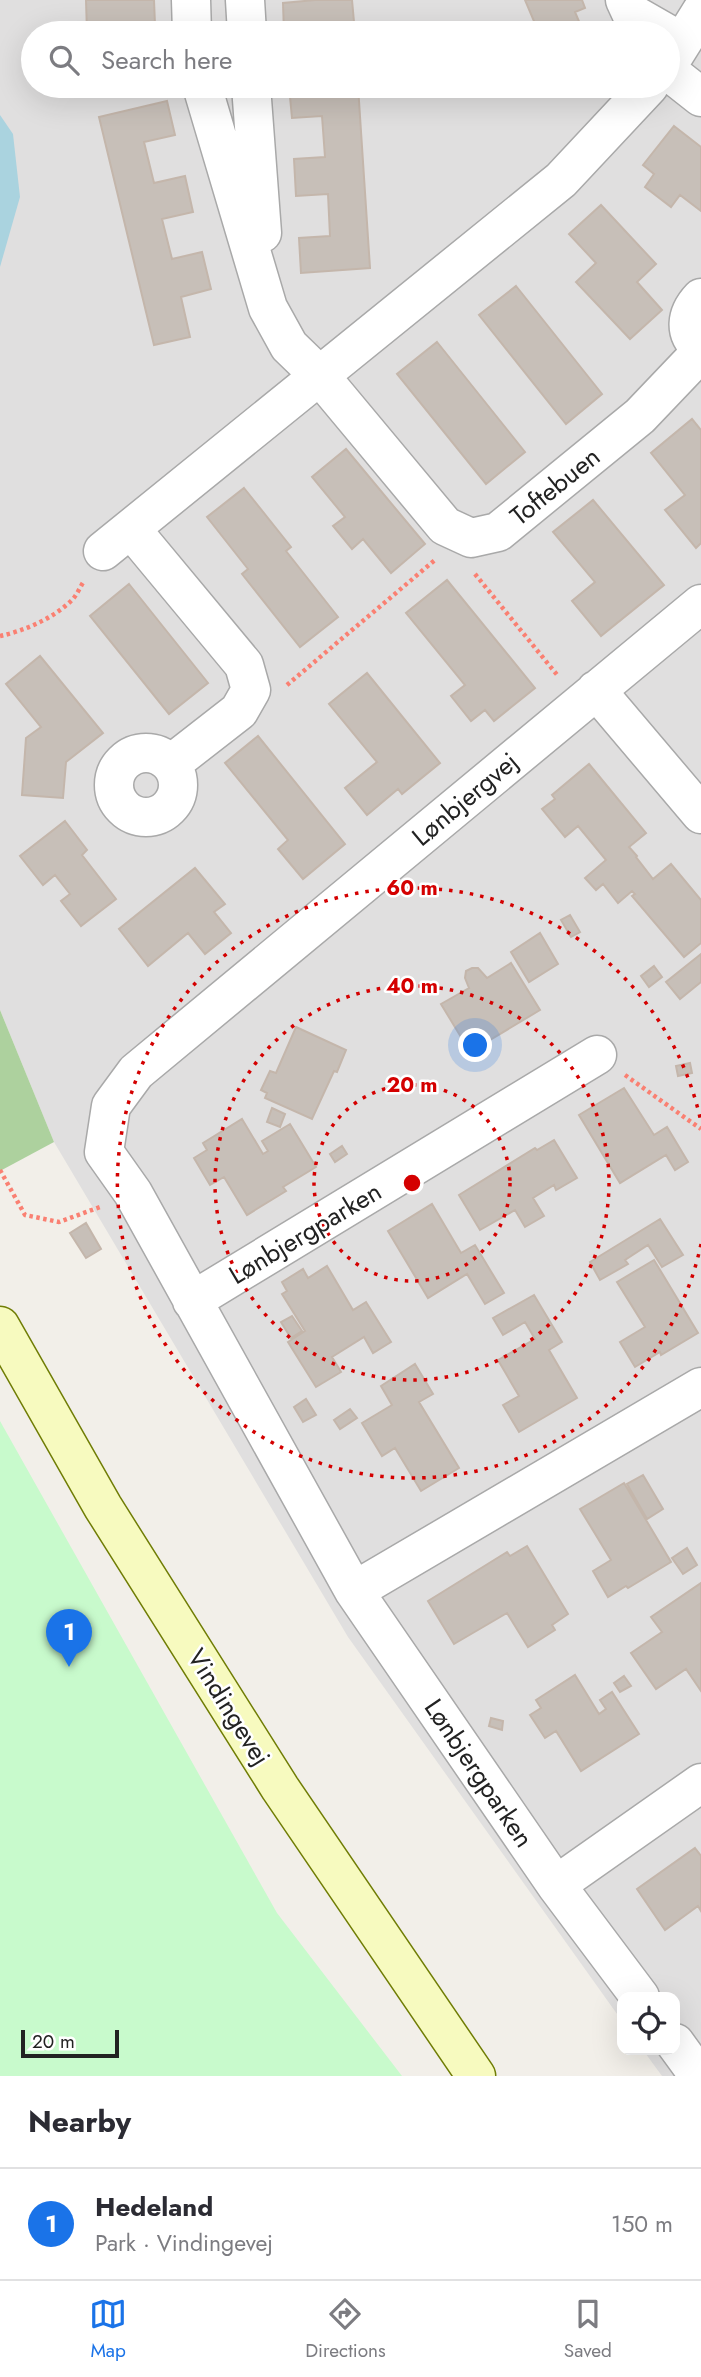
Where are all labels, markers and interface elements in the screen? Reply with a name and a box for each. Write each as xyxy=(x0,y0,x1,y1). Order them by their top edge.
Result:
search box xyxy=(21,21,680,98)
icon: search xyxy=(45,41,83,79)
text: Search here xyxy=(101,41,233,79)
street label: Toftebuen xyxy=(502,438,608,534)
street label: Lønbjergvej xyxy=(404,743,526,855)
text: 60 m xyxy=(386,873,438,903)
text: 40 m xyxy=(386,971,438,1001)
your location xyxy=(458,1028,492,1062)
text: 20 m xyxy=(386,1070,438,1100)
centre of rings xyxy=(400,1171,424,1195)
street label: Lønbjergparken xyxy=(222,1172,388,1294)
pin: 1 xyxy=(46,1609,92,1667)
street label: Vindingevej xyxy=(178,1641,280,1773)
street label: Lønbjergparken xyxy=(415,1691,543,1855)
map controls xyxy=(617,1992,680,2055)
button: locate xyxy=(617,1992,680,2055)
scale bar xyxy=(21,2027,119,2059)
text: 20 m xyxy=(32,2028,75,2055)
text: Nearby xyxy=(28,2100,131,2143)
text: Hedeland xyxy=(95,2188,213,2226)
text: 1 xyxy=(45,2207,57,2241)
text: 150 m xyxy=(611,2207,673,2241)
text: Park · Vindingevej xyxy=(95,2226,273,2260)
tab: Map xyxy=(89,2295,127,2364)
tab: Directions xyxy=(305,2295,386,2364)
tab: Saved xyxy=(564,2295,612,2364)

